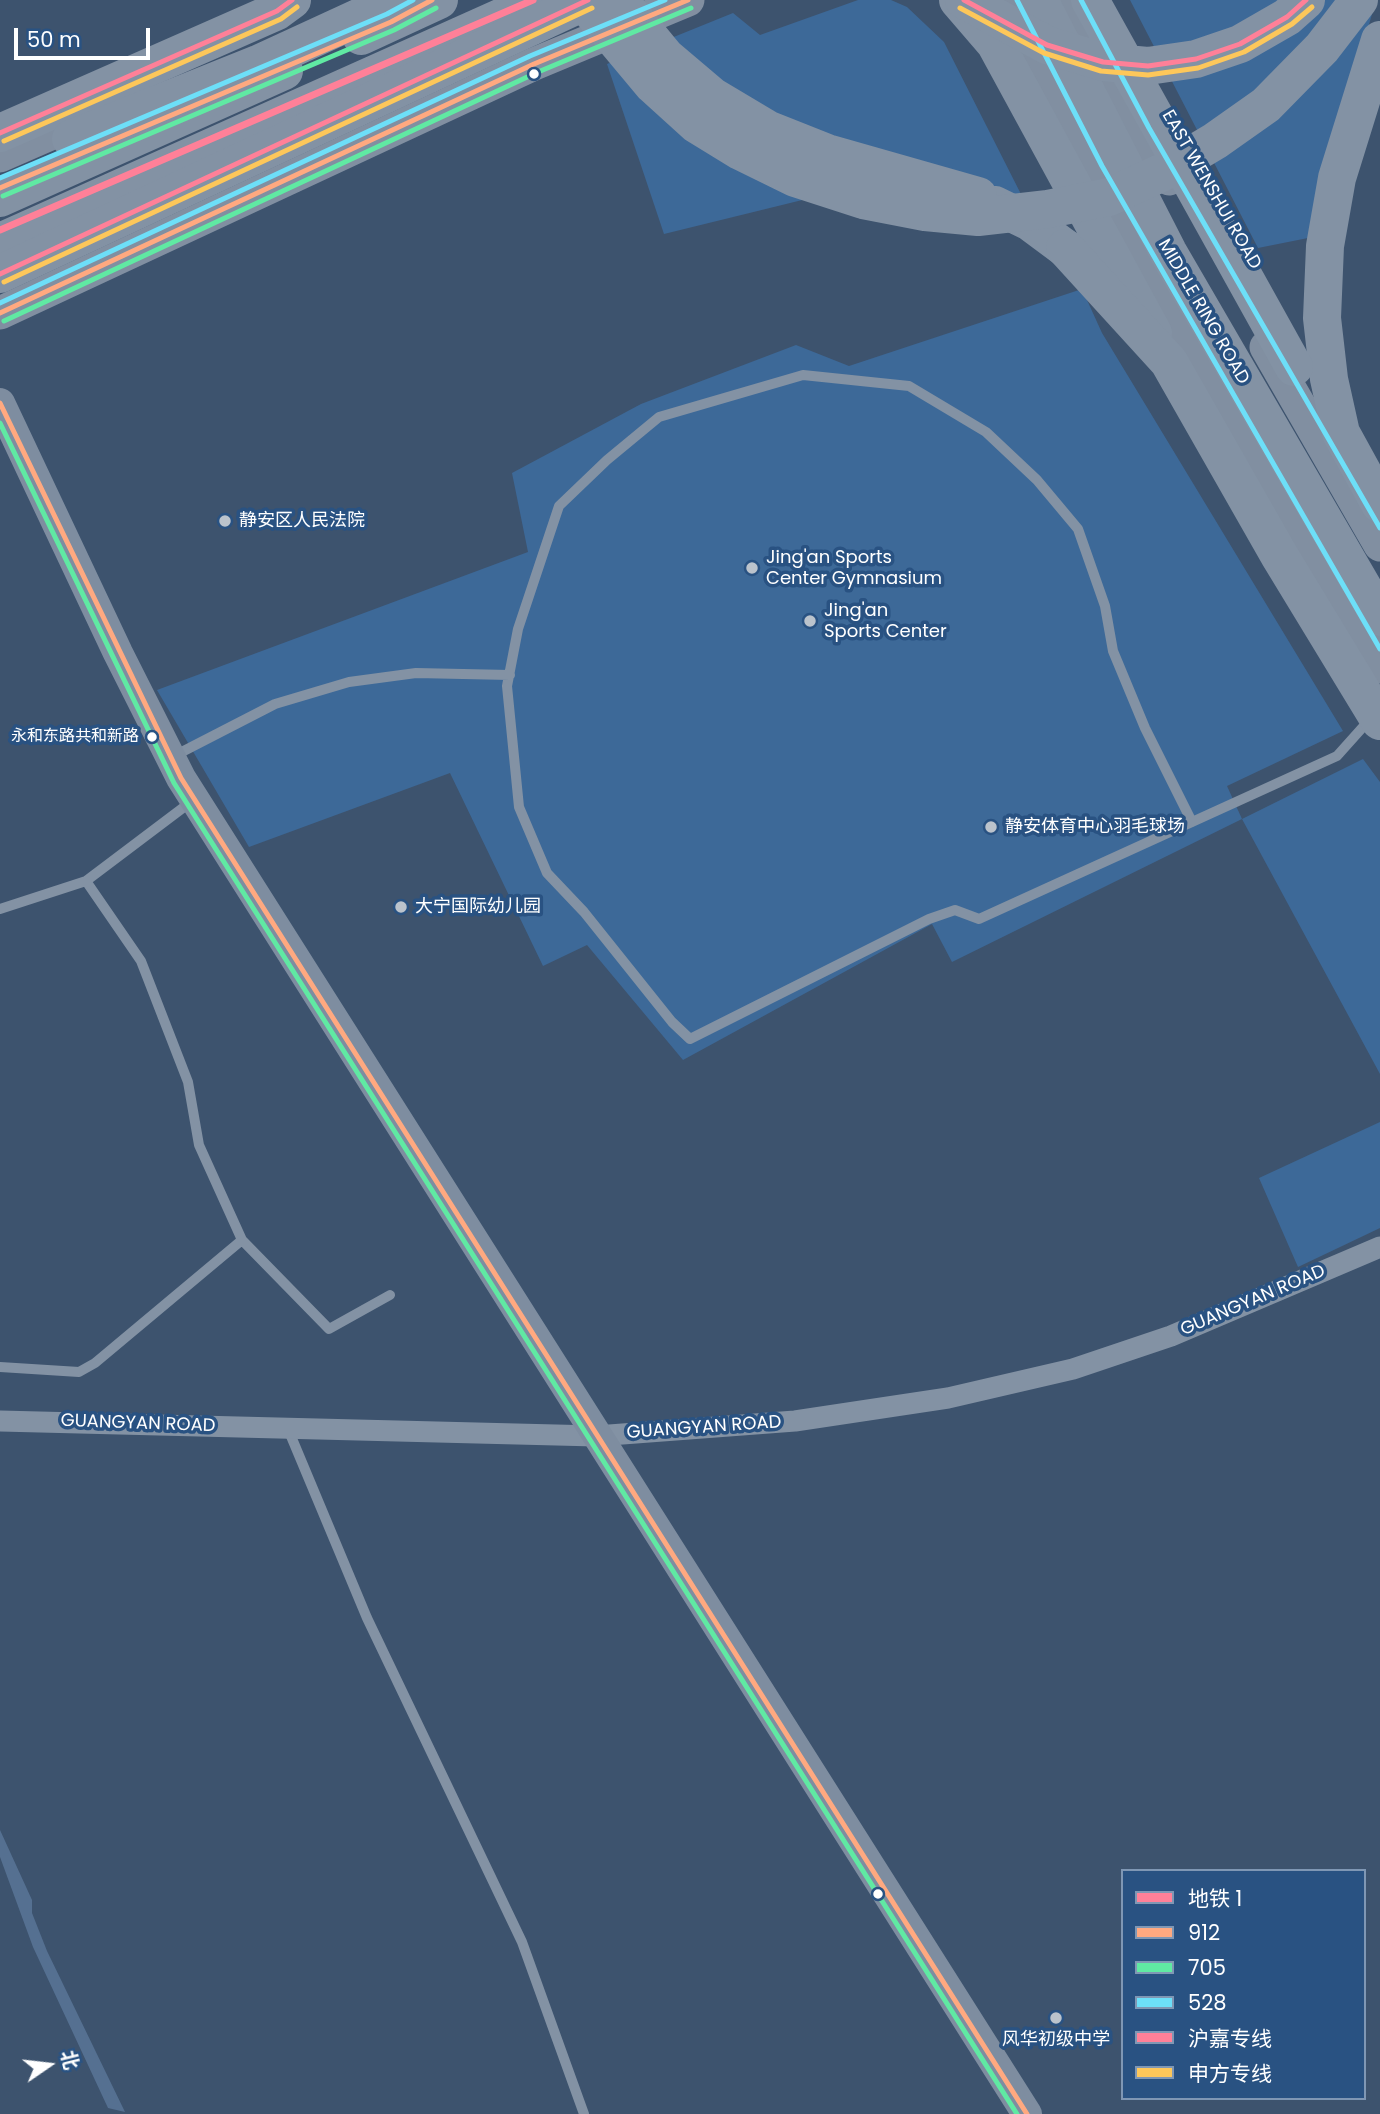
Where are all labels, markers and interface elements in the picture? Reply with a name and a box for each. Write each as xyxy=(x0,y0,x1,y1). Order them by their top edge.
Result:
scale bar xyxy=(18,14,154,58)
text: 50 m xyxy=(27,25,81,54)
unlabelled marker xyxy=(527,67,541,81)
street label: EAST WENSHUI ROAD xyxy=(1157,107,1265,273)
street label: MIDDLE RING ROAD xyxy=(1153,236,1253,388)
place label: 静安区人民法院 xyxy=(239,510,365,532)
marker: 静安区人民法院 xyxy=(217,513,233,529)
place label: Jing'an Sports Center Gymnasium xyxy=(766,547,942,590)
marker: Jing'an Sports Center Gymnasium xyxy=(744,560,760,576)
place label: Jing'an Sports Center xyxy=(824,600,947,642)
marker: Jing'an Sports Center xyxy=(802,613,818,629)
place label: 永和东路共和新路 xyxy=(11,727,139,747)
marker: 永和东路共和新路 xyxy=(145,730,159,744)
place label: 静安体育中心羽毛球场 xyxy=(1005,816,1185,838)
marker: 静安体育中心羽毛球场 xyxy=(983,819,999,835)
place label: 大宁国际幼儿园 xyxy=(415,896,541,918)
marker: 大宁国际幼儿园 xyxy=(393,899,409,915)
street label: GUANGYAN ROAD xyxy=(1177,1261,1329,1341)
street label: GUANGYAN ROAD xyxy=(60,1411,216,1437)
street label: GUANGYAN ROAD xyxy=(626,1412,782,1444)
legend xyxy=(1121,1869,1366,2100)
text: 地铁 1 xyxy=(1188,1884,1242,1913)
unlabelled marker xyxy=(871,1887,885,1901)
text: 912 xyxy=(1188,1918,1220,1947)
text: 705 xyxy=(1188,1953,1226,1982)
text: 528 xyxy=(1188,1988,1227,2017)
marker: 风华初级中学 xyxy=(1048,2010,1064,2026)
text: 沪嘉专线 xyxy=(1188,2024,1272,2053)
place label: 风华初级中学 xyxy=(1002,2029,1110,2051)
north arrow xyxy=(14,2030,84,2100)
text: 北 xyxy=(54,2047,85,2072)
text: 申方专线 xyxy=(1188,2059,1272,2088)

